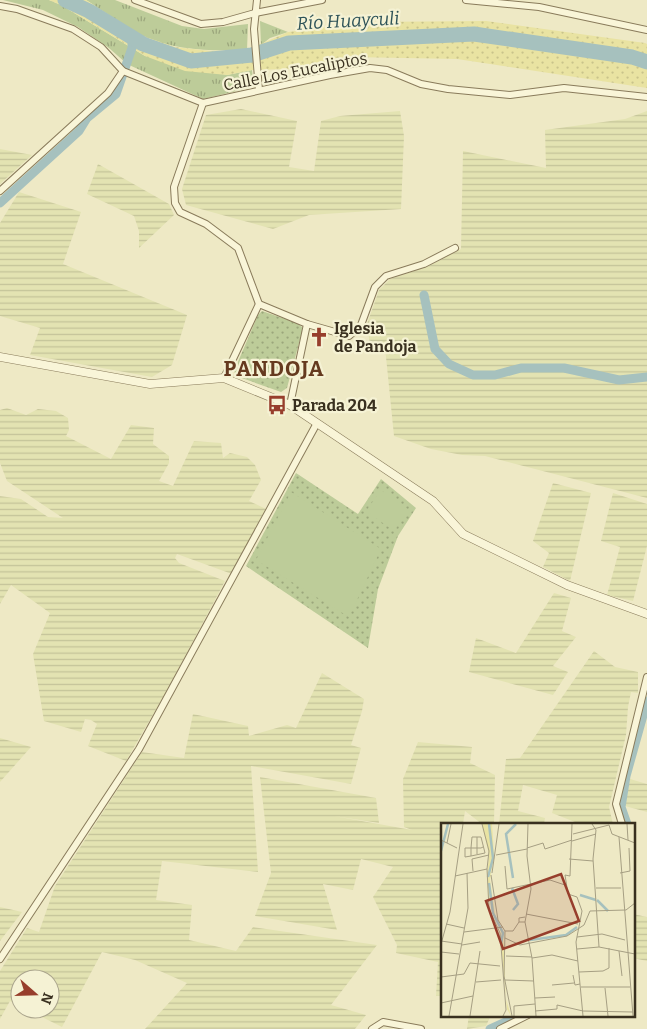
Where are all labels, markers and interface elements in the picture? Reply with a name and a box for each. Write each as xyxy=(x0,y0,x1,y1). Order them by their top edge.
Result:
water label: Río Huayculi xyxy=(296,7,400,35)
street label: Calle Los Eucaliptos xyxy=(222,48,369,95)
place label: Iglesia de Pandoja xyxy=(334,319,417,356)
church icon: Iglesia de Pandoja xyxy=(308,326,330,348)
district label: PANDOJA xyxy=(224,356,324,382)
bus stop icon: Parada 204 xyxy=(266,394,288,416)
place label: Parada 204 xyxy=(292,396,377,415)
inset map xyxy=(441,823,634,1016)
north arrow xyxy=(10,969,60,1019)
text: N xyxy=(37,990,57,1006)

